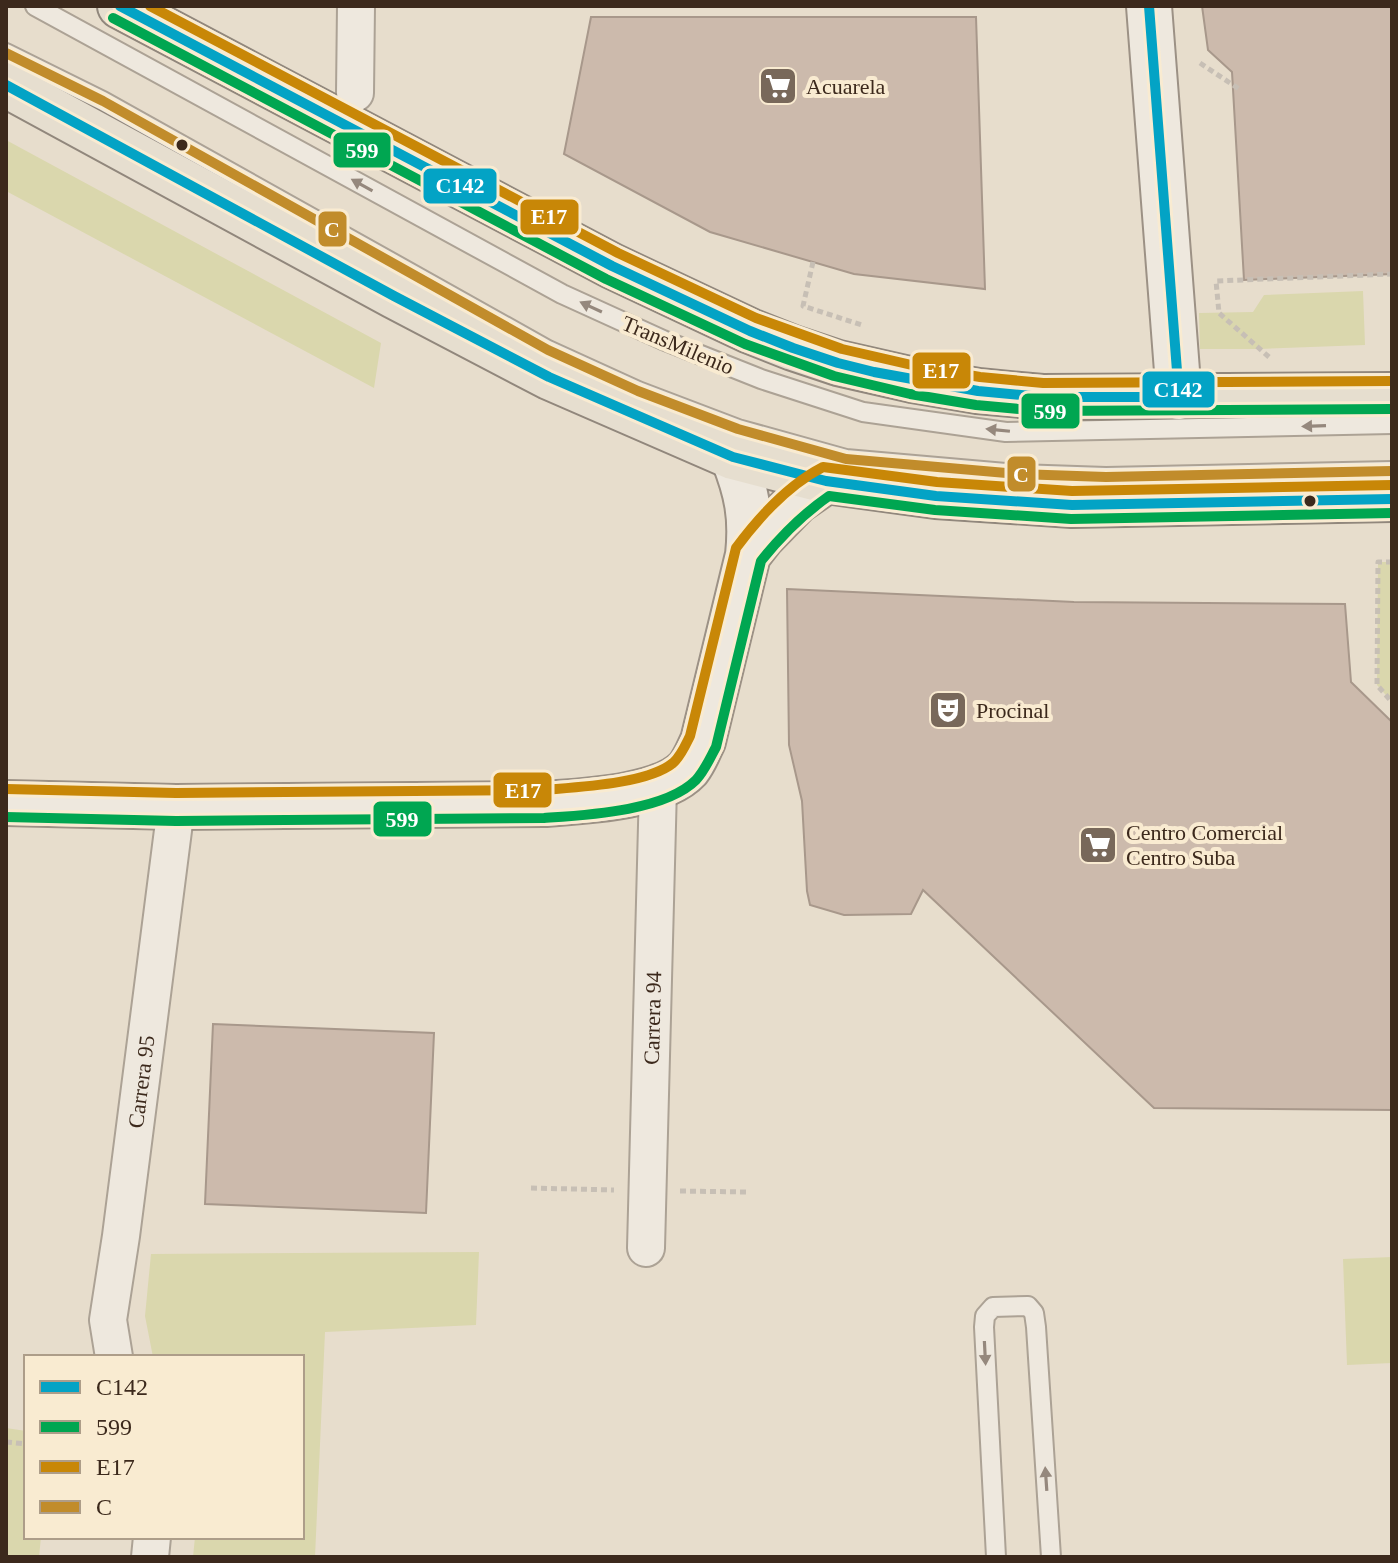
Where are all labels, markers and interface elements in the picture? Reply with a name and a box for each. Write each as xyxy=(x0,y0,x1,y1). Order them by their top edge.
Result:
supermarket icon: Acuarela xyxy=(757,65,799,107)
place label: Acuarela xyxy=(806,74,886,99)
line badge: 599 xyxy=(332,131,392,169)
unlabelled marker xyxy=(174,137,190,153)
text: 599 xyxy=(346,138,379,163)
line badge: C142 xyxy=(422,167,498,205)
text: C142 xyxy=(436,173,484,198)
one-way arrow xyxy=(351,178,373,192)
line badge: E17 xyxy=(519,198,580,236)
text: E17 xyxy=(531,204,567,229)
line badge: C xyxy=(317,210,348,248)
text: C xyxy=(324,217,340,242)
one-way arrow xyxy=(580,301,603,314)
street label: TransMilenio xyxy=(618,310,738,380)
line badge: E17 xyxy=(911,351,972,390)
text: E17 xyxy=(923,358,959,383)
line badge: C142 xyxy=(1141,370,1216,409)
text: C142 xyxy=(1154,377,1202,402)
line badge: 599 xyxy=(1020,392,1081,430)
text: 599 xyxy=(1034,399,1067,424)
one-way arrow xyxy=(1301,420,1326,433)
one-way arrow xyxy=(985,424,1010,437)
line badge: C xyxy=(1006,455,1037,493)
text: C xyxy=(1013,462,1029,487)
unlabelled marker xyxy=(1302,493,1318,509)
theatre icon: Procinal xyxy=(927,689,969,731)
place label: Procinal xyxy=(976,698,1049,723)
line badge: E17 xyxy=(492,771,553,809)
text: E17 xyxy=(505,778,541,803)
line badge: 599 xyxy=(372,800,433,838)
text: 599 xyxy=(386,807,419,832)
place label: Centro Comercial Centro Suba xyxy=(1126,820,1283,870)
supermarket icon: Centro Comercial Centro Suba xyxy=(1077,824,1119,866)
street label: Carrera 94 xyxy=(638,971,666,1065)
street label: Carrera 95 xyxy=(122,1034,159,1130)
one-way arrow xyxy=(979,1341,992,1366)
legend xyxy=(24,1355,304,1539)
text: C142 xyxy=(96,1374,148,1400)
text: 599 xyxy=(96,1414,132,1440)
text: E17 xyxy=(96,1454,135,1480)
one-way arrow xyxy=(1039,1466,1052,1491)
text: C xyxy=(96,1494,112,1520)

